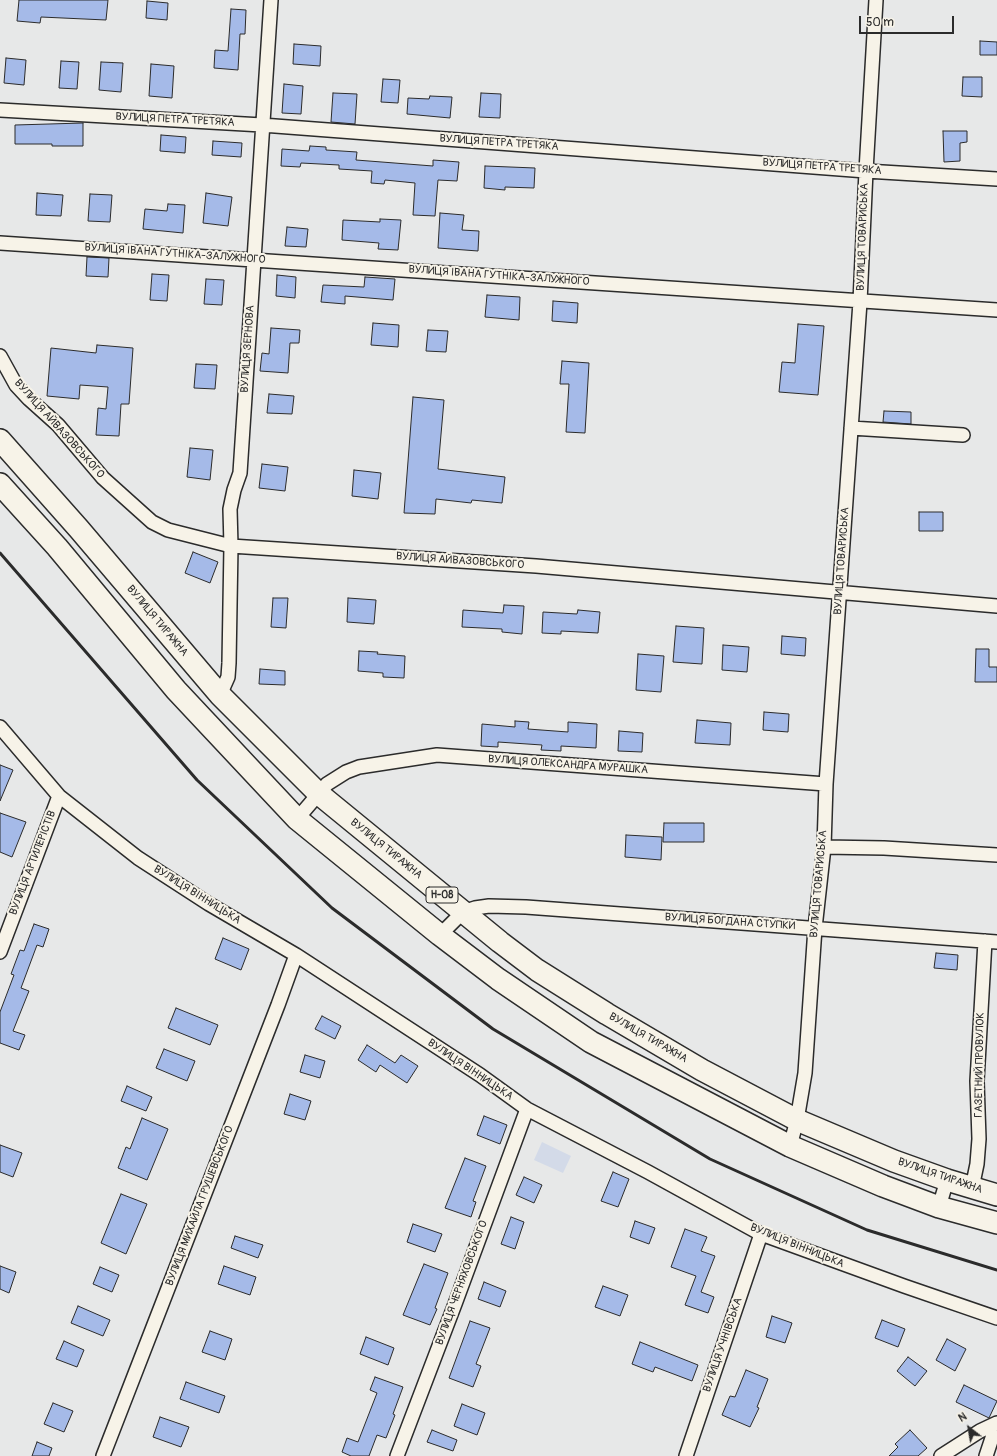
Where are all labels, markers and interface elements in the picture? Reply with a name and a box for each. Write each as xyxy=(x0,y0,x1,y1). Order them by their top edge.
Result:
scale bar xyxy=(861,8,956,34)
text: 50 m xyxy=(866,15,894,30)
street label: ВУЛИЦЯ ПЕТРА ТРЕТЯКА xyxy=(115,110,235,130)
street label: ВУЛИЦЯ ПЕТРА ТРЕТЯКА xyxy=(439,132,559,154)
street label: ВУЛИЦЯ ПЕТРА ТРЕТЯКА xyxy=(762,156,882,178)
street label: ВУЛИЦЯ ТОВАРИСЬКА xyxy=(855,183,871,291)
street label: ВУЛИЦЯ ІВАНА ГУТНІКА-ЗАЛУЖНОГО xyxy=(84,241,266,267)
street label: ВУЛИЦЯ ІВАНА ГУТНІКА-ЗАЛУЖНОГО xyxy=(408,263,590,289)
street label: ВУЛИЦЯ ЗЕРНОВА xyxy=(238,305,258,393)
street label: ВУЛИЦЯ АЙВАЗОВСЬКОГО xyxy=(11,377,107,481)
street label: ВУЛИЦЯ ТОВАРИСЬКА xyxy=(832,507,852,615)
street label: ВУЛИЦЯ АЙВАЗОВСЬКОГО xyxy=(395,550,525,572)
street label: ВУЛИЦЯ ТИРАЖНА xyxy=(123,583,191,659)
street label: ВУЛИЦЯ ОЛЕКСАНДРА МУРАШКА xyxy=(488,753,648,777)
street label: ВУЛИЦЯ АРТИЛЕРІСТІВ xyxy=(7,809,59,917)
street label: ВУЛИЦЯ ТИРАЖНА xyxy=(347,816,425,882)
street label: ВУЛИЦЯ ТОВАРИСЬКА xyxy=(808,830,830,938)
street label: ВУЛИЦЯ ВІННИЦЬКА xyxy=(151,863,243,927)
road number: Н-08 xyxy=(426,887,458,903)
street label: ВУЛИЦЯ БОГДАНА СТУПКИ xyxy=(664,911,796,933)
street label: ВУЛИЦЯ ТИРАЖНА xyxy=(606,1010,690,1066)
street label: ГАЗЕТНИЙ ПРОВУЛОК xyxy=(972,1012,988,1118)
street label: ВУЛИЦЯ ВІННИЦЬКА xyxy=(425,1036,515,1104)
street label: ВУЛИЦЯ МИХАЙЛА ГРУШЕВСЬКОГО xyxy=(163,1124,237,1288)
street label: ВУЛИЦЯ ТИРАЖНА xyxy=(896,1155,984,1197)
street label: ВУЛИЦЯ ЧЕРНЯХОВСЬКОГО xyxy=(433,1219,491,1347)
street label: ВУЛИЦЯ ВІННИЦЬКА xyxy=(748,1221,846,1271)
street label: ВУЛИЦЯ УЧНІВСЬКА xyxy=(701,1296,745,1394)
north arrow xyxy=(949,1408,989,1448)
text: N xyxy=(956,1410,969,1425)

